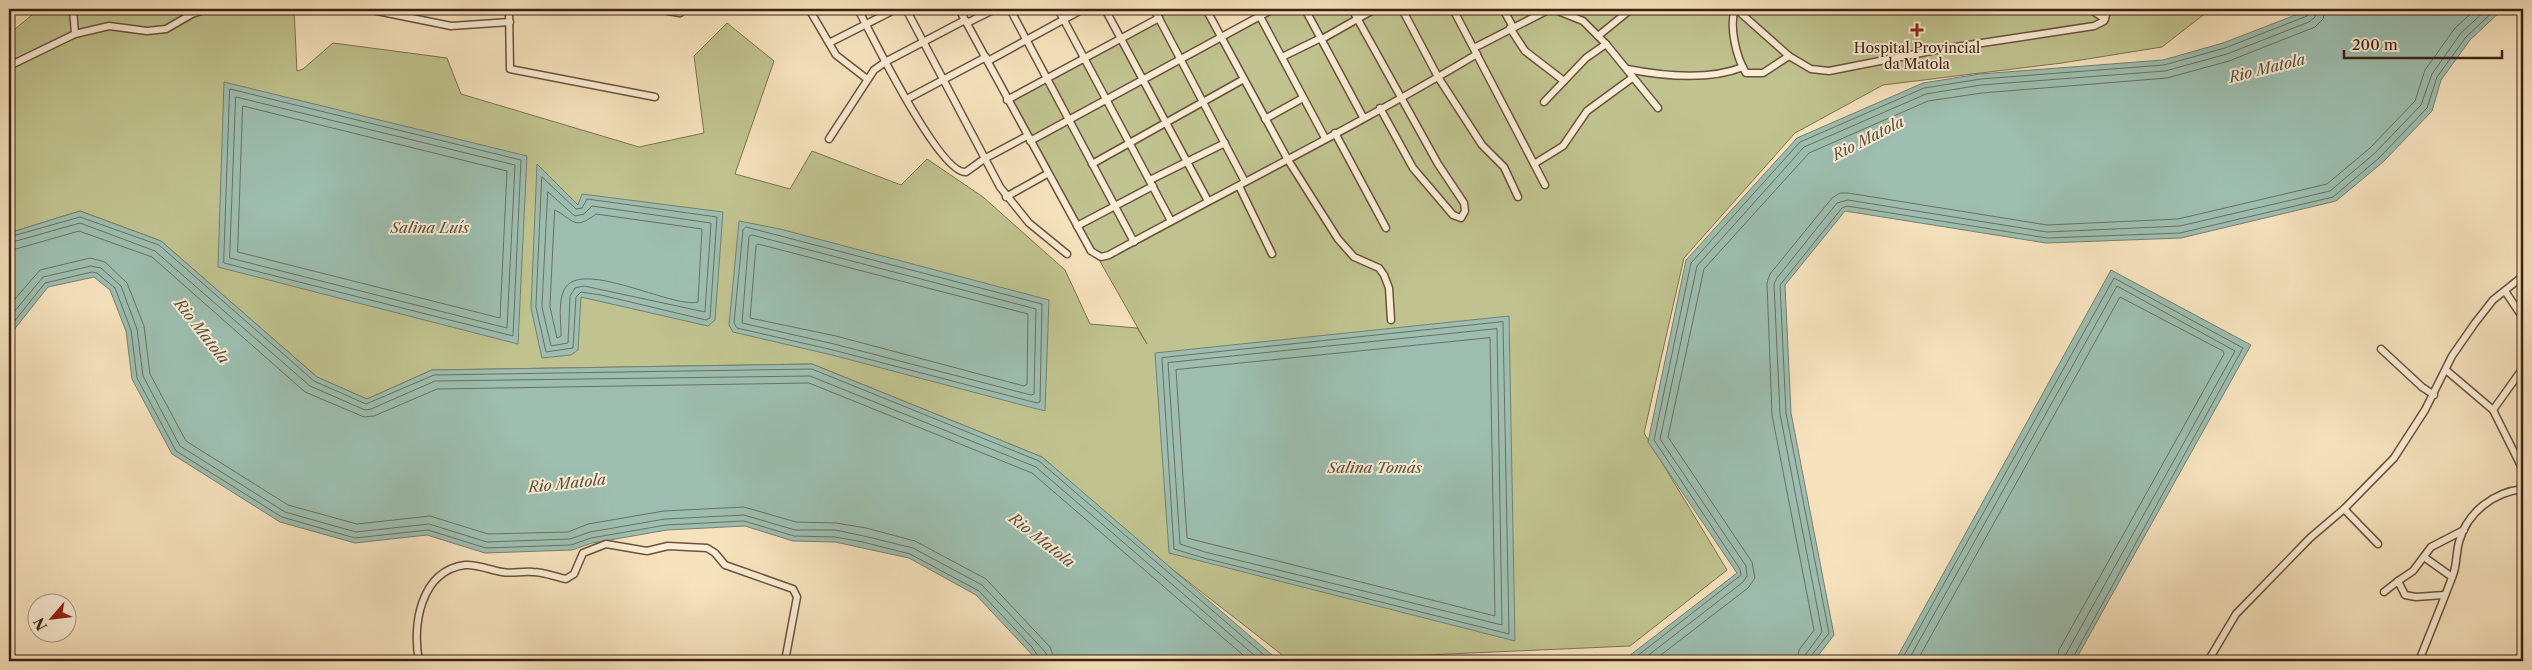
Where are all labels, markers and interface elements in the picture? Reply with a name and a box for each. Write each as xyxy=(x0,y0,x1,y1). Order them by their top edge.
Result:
marker: Hospital Provincial da Matola xyxy=(1910,23,1924,37)
scale bar xyxy=(2344,28,2502,60)
text: 200 m xyxy=(2352,35,2398,54)
place label: Hospital Provincial da Matola xyxy=(1854,39,1980,73)
water label: Rio Matola xyxy=(2226,49,2307,87)
water label: Rio Matola xyxy=(1828,112,1907,165)
water label: Salina Luís xyxy=(390,218,470,237)
water label: Rio Matola xyxy=(170,294,234,368)
water label: Salina Tomás xyxy=(1327,458,1423,477)
water label: Rio Matola xyxy=(526,469,607,497)
water label: Rio Matola xyxy=(1005,508,1079,572)
north arrow xyxy=(28,592,78,642)
text: N xyxy=(30,615,51,634)

